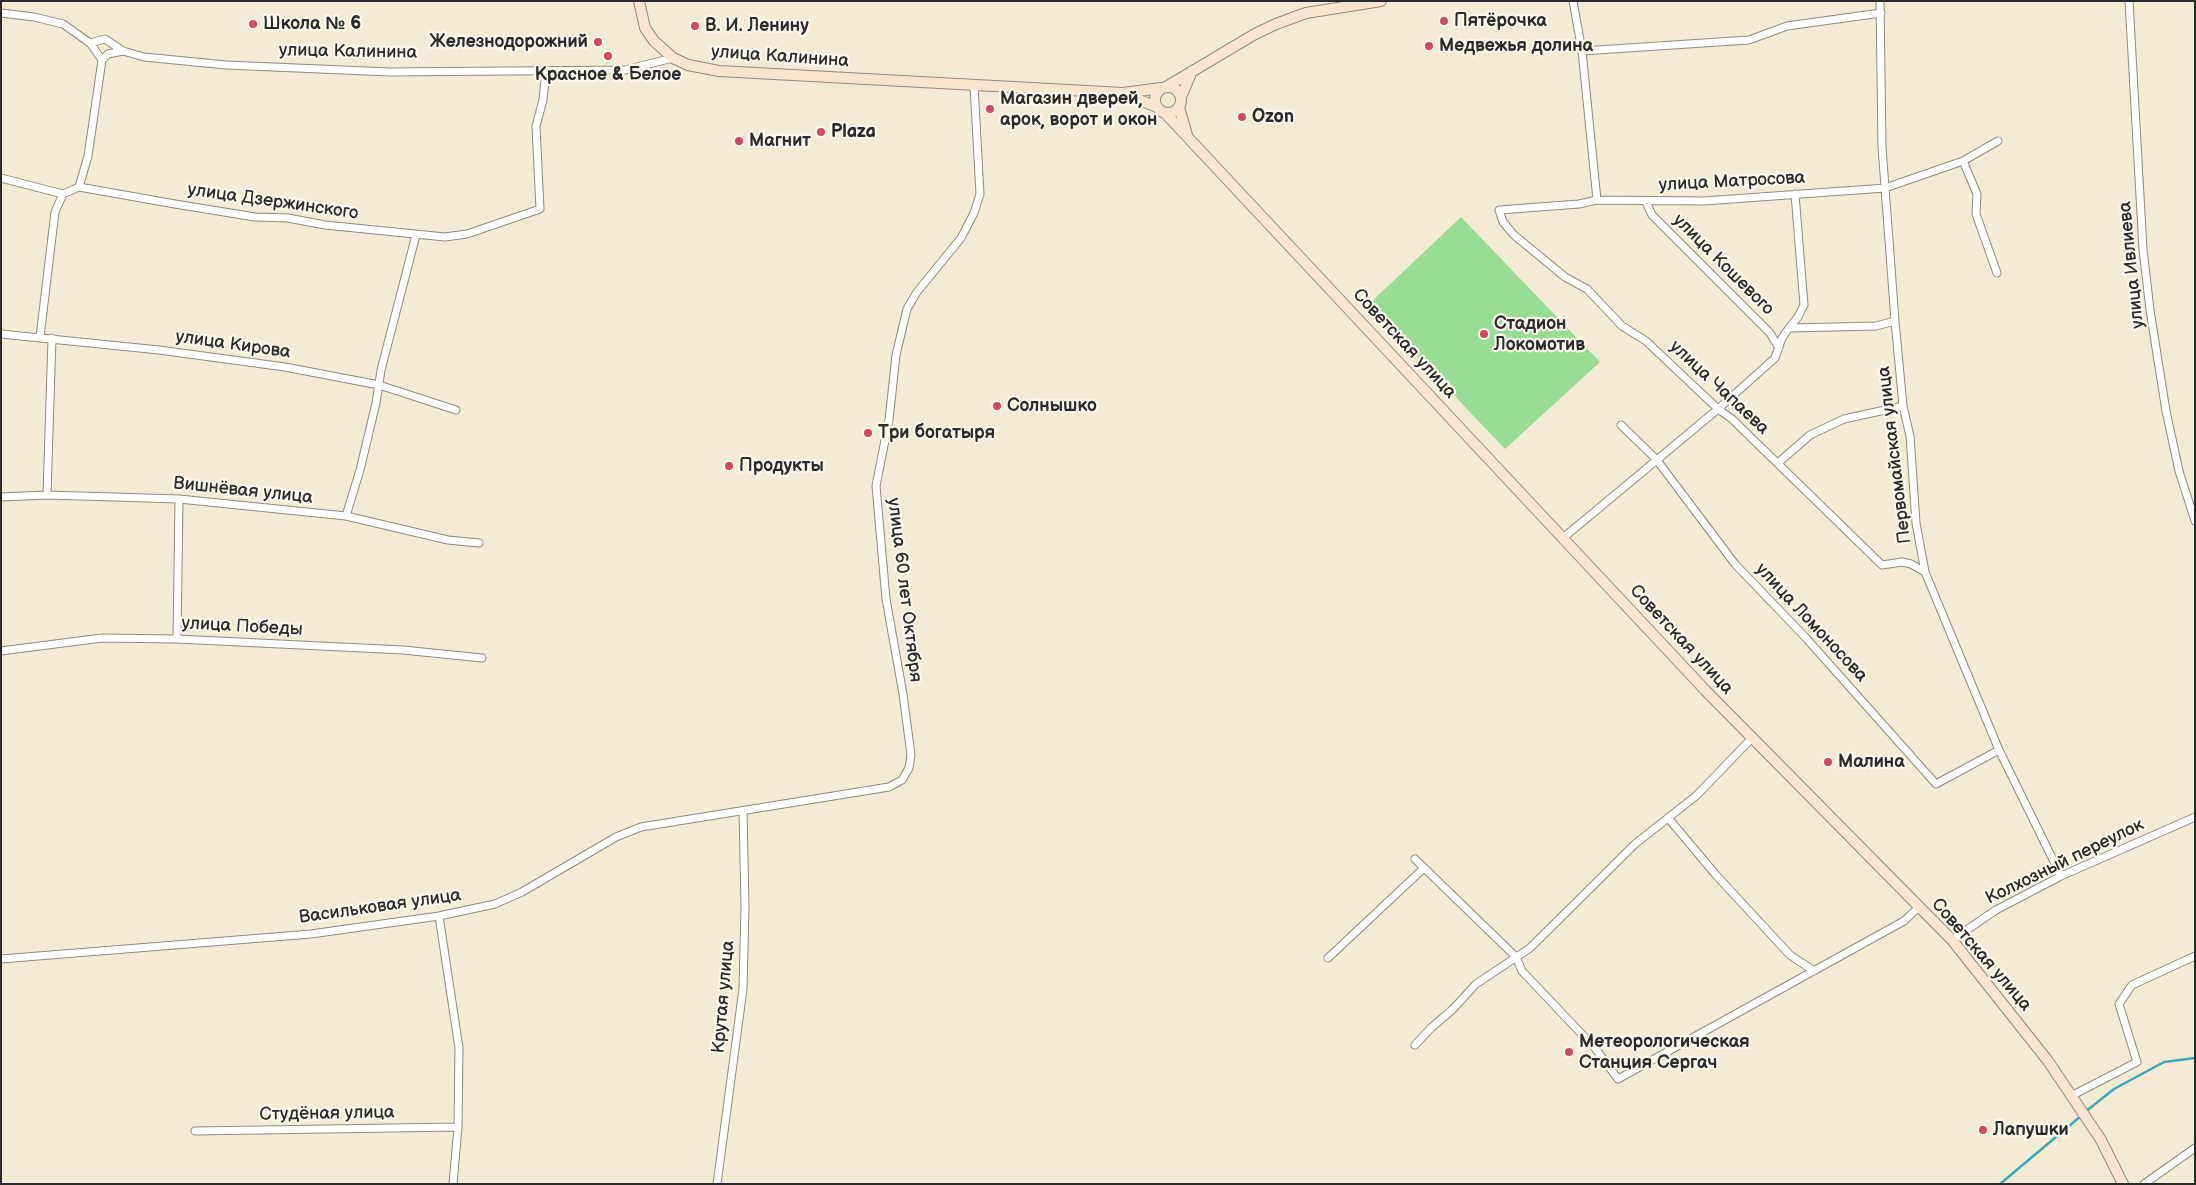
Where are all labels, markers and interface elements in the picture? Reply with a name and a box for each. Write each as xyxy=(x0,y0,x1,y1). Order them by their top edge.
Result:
place label: Пятёрочка xyxy=(1454,10,1547,32)
place label: Школа № 6 xyxy=(263,13,361,35)
place label: В. И. Ленину xyxy=(705,15,809,37)
marker: Пятёрочка xyxy=(1438,15,1450,27)
marker: Школа № 6 xyxy=(247,18,259,30)
marker: В. И. Ленину xyxy=(689,20,701,32)
place label: Железнодорожний xyxy=(430,31,588,53)
place label: Медвежья долина xyxy=(1439,35,1593,57)
marker: Железнодорожний xyxy=(592,36,604,48)
street label: улица Калинина xyxy=(279,40,417,64)
marker: Медвежья долина xyxy=(1423,40,1435,52)
street label: улица Калинина xyxy=(710,41,850,73)
marker: Красное & Белое xyxy=(602,50,614,62)
place label: Красное & Белое xyxy=(535,64,681,86)
place label: Магазин дверей, арок, ворот и окон xyxy=(1000,88,1157,130)
marker: Магазин дверей, арок, ворот и окон xyxy=(984,103,996,115)
place label: Ozon xyxy=(1252,106,1294,128)
marker: Ozon xyxy=(1236,111,1248,123)
place label: Plaza xyxy=(831,121,876,143)
marker: Plaza xyxy=(815,126,827,138)
place label: Магнит xyxy=(749,130,811,152)
marker: Магнит xyxy=(733,135,745,147)
street label: улица Матросова xyxy=(1658,167,1806,197)
street label: улица Дзержинского xyxy=(186,179,360,225)
street label: улица Ивлиева xyxy=(2115,200,2149,330)
street label: улица Кошевого xyxy=(1668,210,1778,320)
street label: Советская улица xyxy=(1348,285,1460,403)
place label: Стадион Локомотив xyxy=(1494,313,1585,356)
street label: улица Кирова xyxy=(174,326,292,364)
marker: Стадион Локомотив xyxy=(1478,328,1490,340)
street label: улица Чапаева xyxy=(1665,336,1773,440)
street label: Первомайская улица xyxy=(1873,365,1917,545)
place label: Солнышко xyxy=(1007,395,1097,417)
marker: Солнышко xyxy=(991,400,1003,412)
place label: Три богатыря xyxy=(878,422,995,444)
marker: Три богатыря xyxy=(862,427,874,439)
place label: Продукты xyxy=(739,455,824,477)
marker: Продукты xyxy=(723,460,735,472)
street label: Вишнёвая улица xyxy=(172,473,314,509)
street label: улица 60 лет Октября xyxy=(882,497,926,683)
street label: улица Ломоносова xyxy=(1750,559,1872,687)
street label: Советская улица xyxy=(1625,581,1737,699)
street label: улица Победы xyxy=(181,613,303,641)
place label: Малина xyxy=(1838,751,1905,773)
marker: Малина xyxy=(1822,756,1834,768)
street label: Колхозный переулок xyxy=(1982,814,2148,910)
street label: Васильковая улица xyxy=(298,885,462,929)
street label: Советская улица xyxy=(1926,894,2036,1016)
street label: Крутая улица xyxy=(708,940,740,1054)
place label: Метеорологическая Станция Сергач xyxy=(1579,1031,1750,1074)
marker: Метеорологическая Станция Сергач xyxy=(1563,1046,1575,1058)
street label: Студёная улица xyxy=(259,1102,395,1126)
place label: Лапушки xyxy=(1993,1119,2069,1141)
marker: Лапушки xyxy=(1977,1124,1989,1136)

